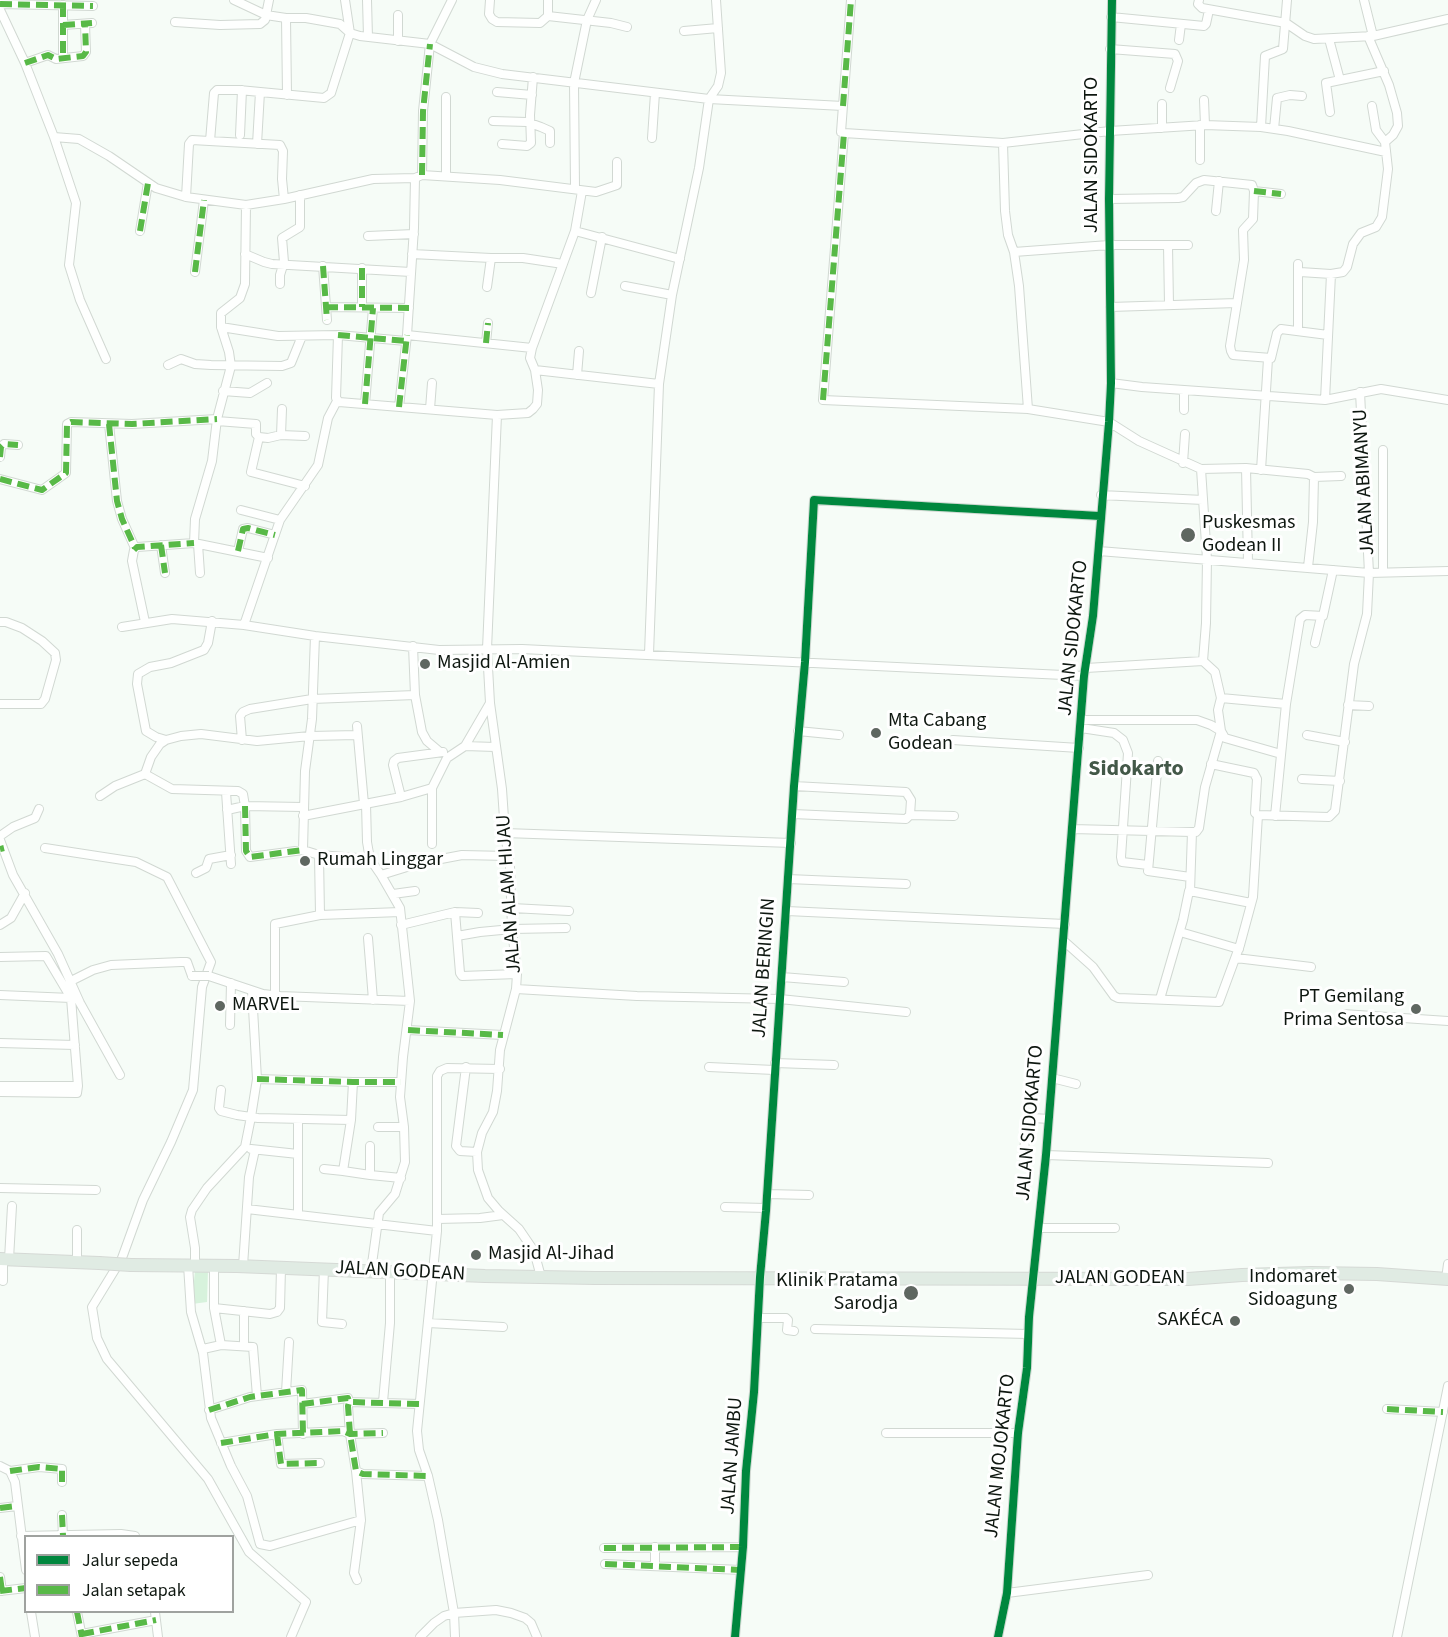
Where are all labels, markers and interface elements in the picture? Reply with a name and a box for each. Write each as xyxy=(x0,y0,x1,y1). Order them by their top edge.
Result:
street label: JALAN SIDOKARTO xyxy=(1081,77,1105,233)
street label: JALAN ABIMANYU xyxy=(1349,408,1381,556)
place label: Puskesmas Godean II xyxy=(1202,512,1295,559)
marker: Puskesmas Godean II xyxy=(1179,526,1197,544)
street label: JALAN SIDOKARTO xyxy=(1054,559,1094,717)
place label: Masjid Al-Amien xyxy=(437,652,570,676)
marker: Masjid Al-Amien xyxy=(418,657,432,671)
place label: Mta Cabang Godean xyxy=(888,710,986,757)
marker: Mta Cabang Godean xyxy=(869,726,883,740)
district label: Sidokarto xyxy=(1088,757,1184,783)
street label: JALAN ALAM HIJAU xyxy=(492,814,528,974)
place label: Rumah Linggar xyxy=(317,849,443,873)
marker: Rumah Linggar xyxy=(298,854,312,868)
street label: JALAN BERINGIN xyxy=(748,897,782,1039)
place label: PT Gemilang Prima Sentosa xyxy=(1283,986,1404,1033)
place label: MARVEL xyxy=(232,994,299,1018)
marker: MARVEL xyxy=(213,999,227,1013)
marker: PT Gemilang Prima Sentosa xyxy=(1409,1002,1423,1016)
street label: JALAN SIDOKARTO xyxy=(1012,1044,1050,1202)
place label: Masjid Al-Jihad xyxy=(488,1243,614,1267)
marker: Masjid Al-Jihad xyxy=(469,1248,483,1262)
street label: JALAN GODEAN xyxy=(334,1257,466,1287)
place label: Indomaret Sidoagung xyxy=(1248,1266,1337,1313)
street label: JALAN GODEAN xyxy=(1055,1267,1185,1291)
place label: Klinik Pratama Sarodja xyxy=(776,1270,898,1317)
marker: Indomaret Sidoagung xyxy=(1342,1282,1356,1296)
marker: Klinik Pratama Sarodja xyxy=(902,1284,920,1302)
place label: SAKÉCA xyxy=(1157,1309,1223,1333)
marker: SAKÉCA xyxy=(1228,1314,1242,1328)
street label: JALAN MOJOKARTO xyxy=(980,1373,1022,1539)
street label: JALAN JAMBU xyxy=(717,1396,749,1516)
legend xyxy=(24,1535,234,1613)
text: Jalur sepeda xyxy=(82,1548,178,1573)
text: Jalan setapak xyxy=(82,1578,186,1603)

